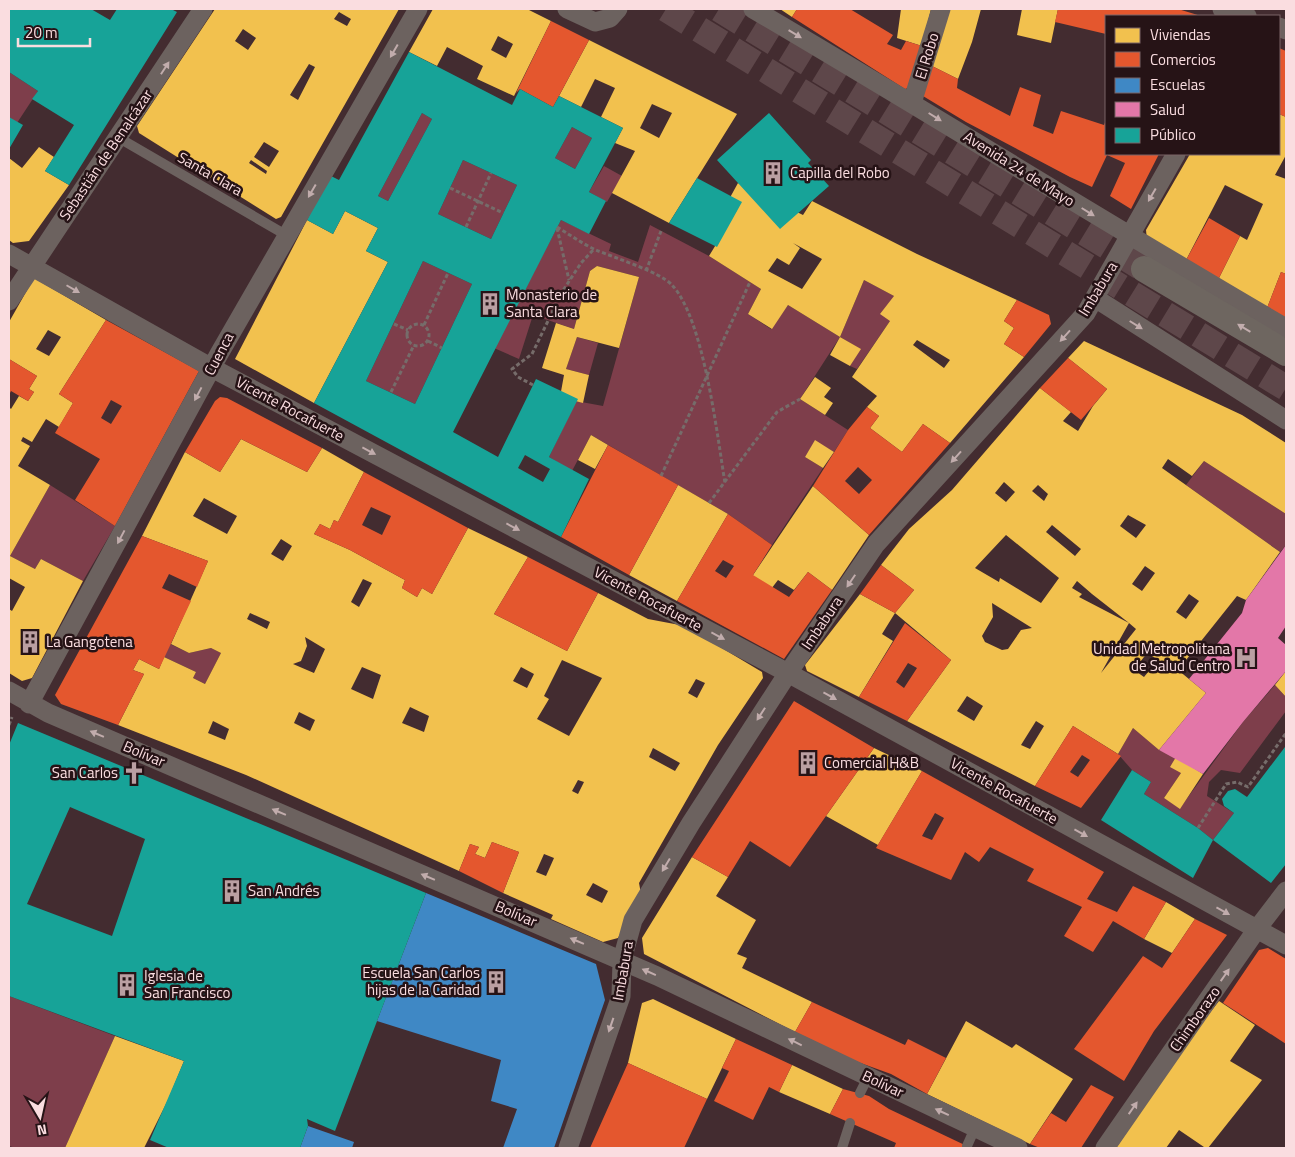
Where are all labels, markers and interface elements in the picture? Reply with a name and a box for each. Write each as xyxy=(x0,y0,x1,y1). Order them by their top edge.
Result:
scale bar xyxy=(18,15,90,47)
legend xyxy=(1105,15,1280,155)
text: 20 m xyxy=(25,21,58,44)
text: Viviendas xyxy=(1150,23,1211,46)
one-way arrow xyxy=(789,29,802,38)
street label: El Robo xyxy=(909,30,945,82)
one-way arrow xyxy=(389,44,398,57)
text: Comercios xyxy=(1150,48,1216,71)
one-way arrow xyxy=(160,61,169,75)
text: Escuelas xyxy=(1150,73,1205,96)
street label: Sebastián de Benalcázar xyxy=(53,85,158,225)
text: Salud xyxy=(1150,98,1185,121)
one-way arrow xyxy=(928,112,941,121)
text: Público xyxy=(1150,123,1196,146)
street label: Avenida 24 de Mayo xyxy=(959,125,1079,212)
street label: Santa Clara xyxy=(173,146,247,202)
building icon: Capilla del Robo xyxy=(760,160,786,186)
place label: Capilla del Robo xyxy=(790,161,890,184)
one-way arrow xyxy=(307,185,316,198)
one-way arrow xyxy=(1147,189,1156,202)
one-way arrow xyxy=(1081,207,1094,216)
street label: Imbabura xyxy=(1072,257,1123,320)
place label: Monasterio de Santa Clara xyxy=(506,283,597,323)
one-way arrow xyxy=(66,285,80,294)
building icon: Monasterio de Santa Clara xyxy=(477,291,503,317)
one-way arrow xyxy=(1130,320,1143,329)
one-way arrow xyxy=(1238,324,1251,333)
street label: Cuenca xyxy=(198,328,240,379)
one-way arrow xyxy=(1059,330,1071,342)
street label: Vicente Rocafuerte xyxy=(232,370,349,447)
one-way arrow xyxy=(194,386,202,401)
one-way arrow xyxy=(362,447,376,455)
one-way arrow xyxy=(950,450,961,463)
one-way arrow xyxy=(505,523,520,531)
one-way arrow xyxy=(116,530,125,543)
street label: Vicente Rocafuerte xyxy=(590,560,707,637)
one-way arrow xyxy=(846,574,856,587)
street label: Imbabura xyxy=(795,591,848,654)
building icon: La Gangotena xyxy=(17,629,43,655)
place label: La Gangotena xyxy=(46,630,133,653)
one-way arrow xyxy=(711,632,725,640)
place label: Unidad Metropolitana de Salud Centro xyxy=(1093,637,1230,677)
hospital icon: Unidad Metropolitana de Salud Centro xyxy=(1233,645,1259,671)
one-way arrow xyxy=(824,692,837,701)
one-way arrow xyxy=(757,707,766,720)
one-way arrow xyxy=(90,729,105,737)
street label: Bolívar xyxy=(120,734,169,773)
building icon: Comercial H&B xyxy=(795,750,821,776)
place label: Comercial H&B xyxy=(824,751,919,774)
street label: Vicente Rocafuerte xyxy=(946,751,1062,830)
church icon: San Carlos xyxy=(121,760,147,786)
place label: San Carlos xyxy=(52,761,118,784)
one-way arrow xyxy=(272,808,286,816)
one-way arrow xyxy=(1073,829,1088,837)
one-way arrow xyxy=(662,858,671,871)
one-way arrow xyxy=(421,872,435,880)
building icon: San Andrés xyxy=(219,878,245,904)
place label: San Andrés xyxy=(248,879,320,902)
street label: Bolívar xyxy=(492,894,541,933)
one-way arrow xyxy=(1217,906,1230,915)
one-way arrow xyxy=(570,937,584,945)
street label: Imbabura xyxy=(606,939,639,1003)
place label: Escuela San Carlos hijas de la Caridad xyxy=(362,961,480,1001)
place label: Iglesia de San Francisco xyxy=(144,964,231,1004)
one-way arrow xyxy=(642,968,656,976)
one-way arrow xyxy=(1220,968,1230,982)
building icon: Escuela San Carlos hijas de la Caridad xyxy=(483,969,509,995)
building icon: Iglesia de San Francisco xyxy=(114,972,140,998)
street label: Chimborazo xyxy=(1164,981,1226,1056)
one-way arrow xyxy=(606,1018,614,1033)
one-way arrow xyxy=(788,1038,803,1046)
street label: Bolívar xyxy=(859,1064,908,1103)
north arrow xyxy=(15,1092,65,1142)
one-way arrow xyxy=(1128,1101,1138,1115)
one-way arrow xyxy=(935,1108,949,1116)
text: N xyxy=(36,1119,49,1141)

